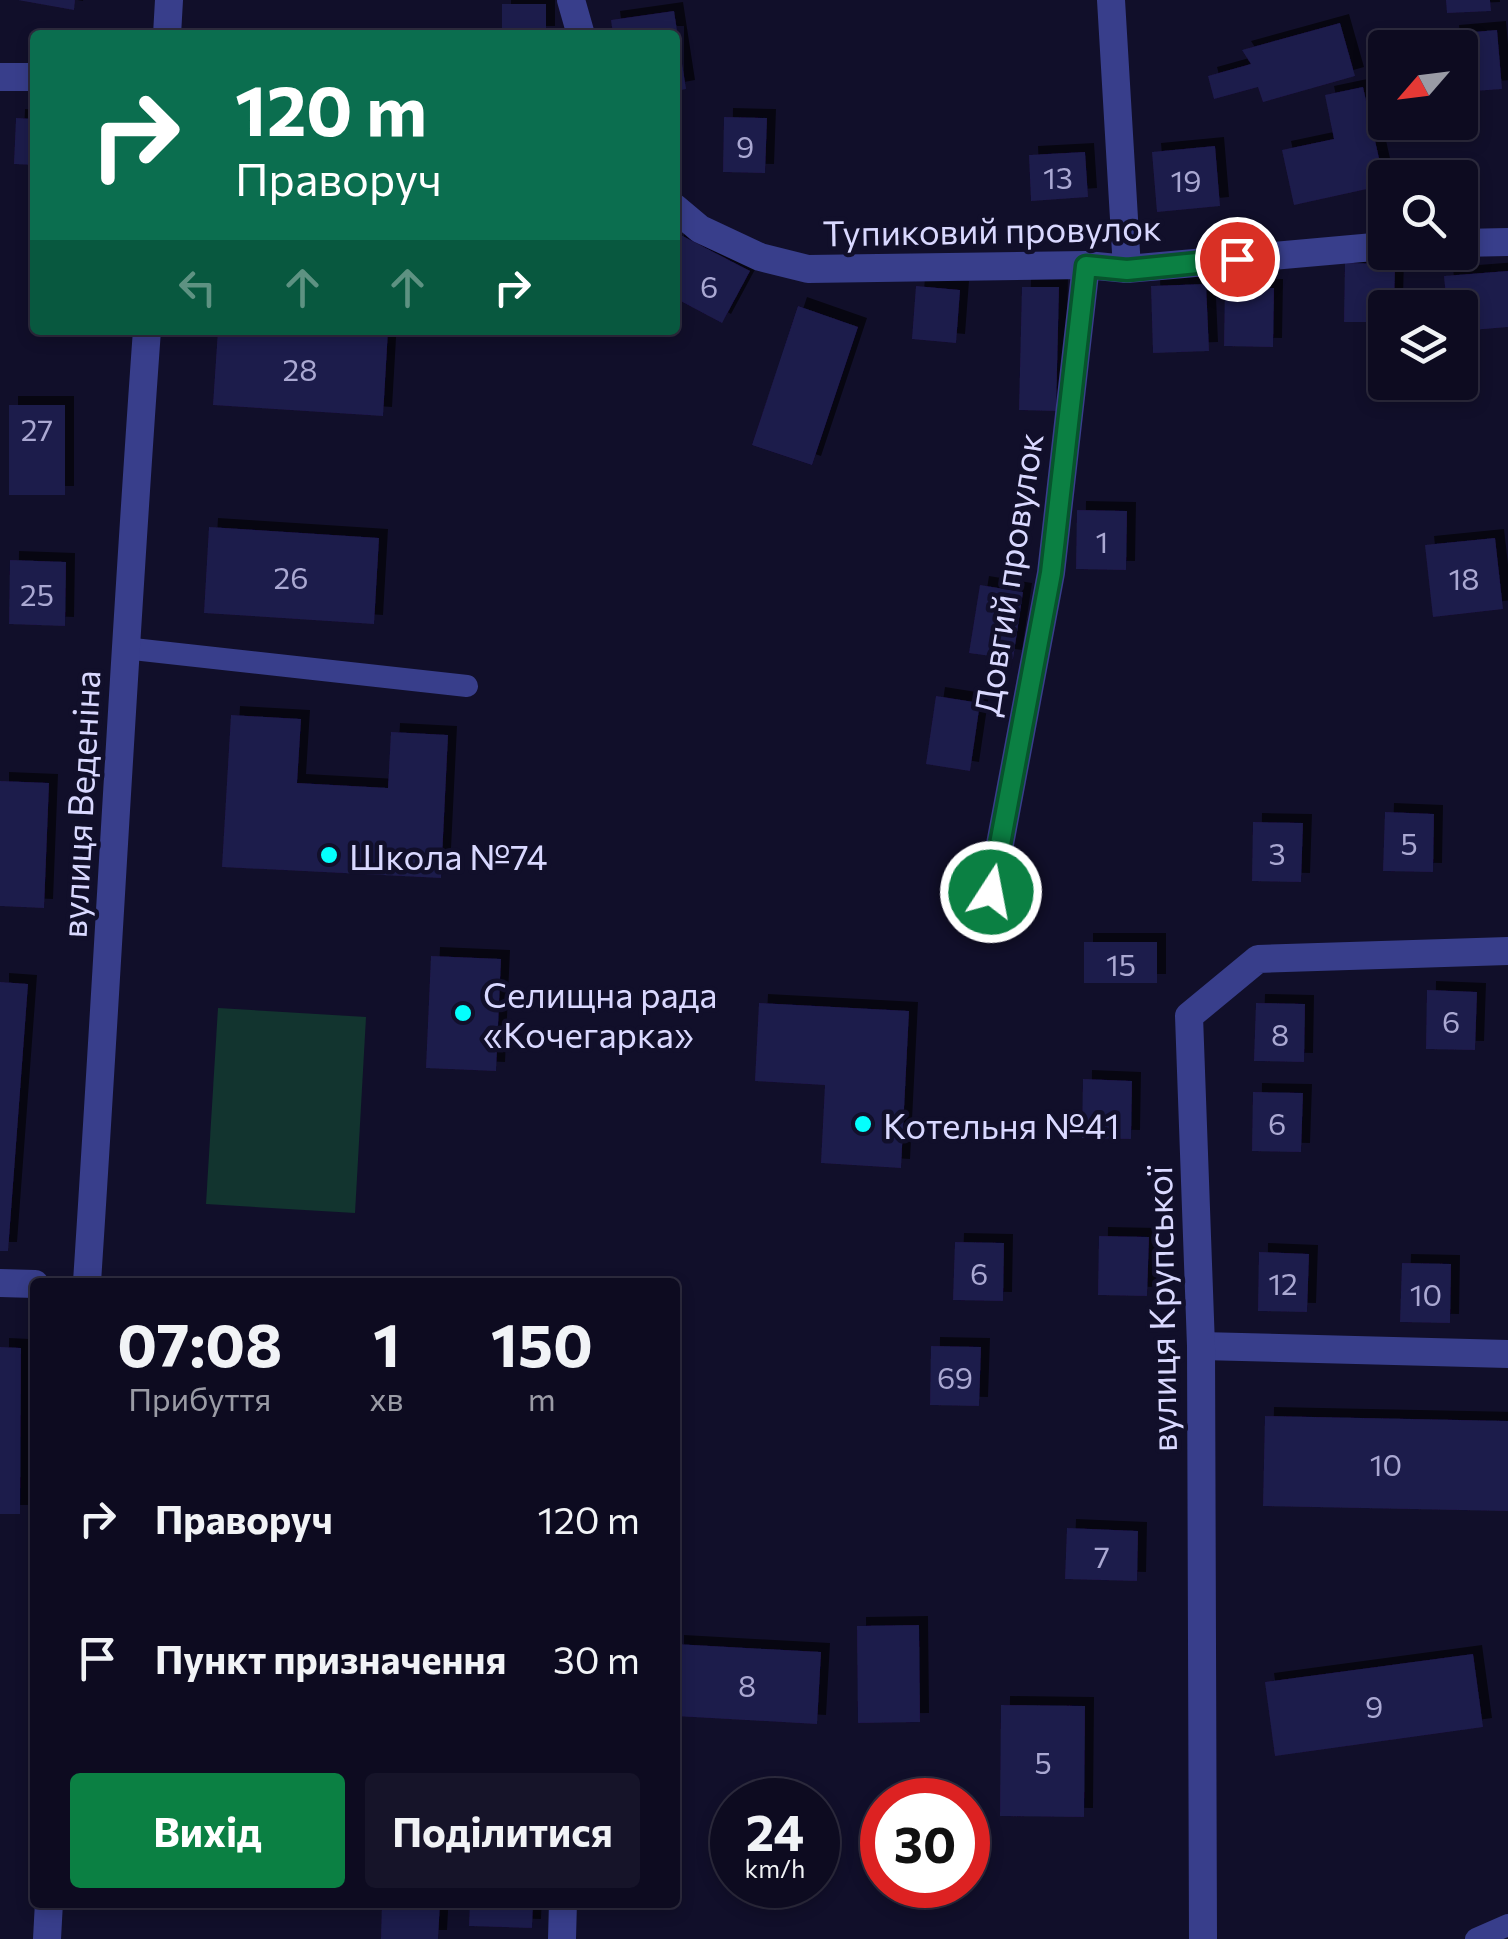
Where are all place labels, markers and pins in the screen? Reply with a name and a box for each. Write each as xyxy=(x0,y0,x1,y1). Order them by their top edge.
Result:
pin xyxy=(1195,217,1280,302)
place label: Школа №74 xyxy=(349,834,548,877)
marker: Школа №74 xyxy=(318,844,340,866)
place label: Селищна рада «Кочегарка» xyxy=(483,972,717,1055)
marker: Селищна рада «Кочегарка» xyxy=(452,1002,474,1024)
place label: Котельня №41 xyxy=(883,1103,1120,1146)
marker: Котельня №41 xyxy=(852,1113,874,1135)

